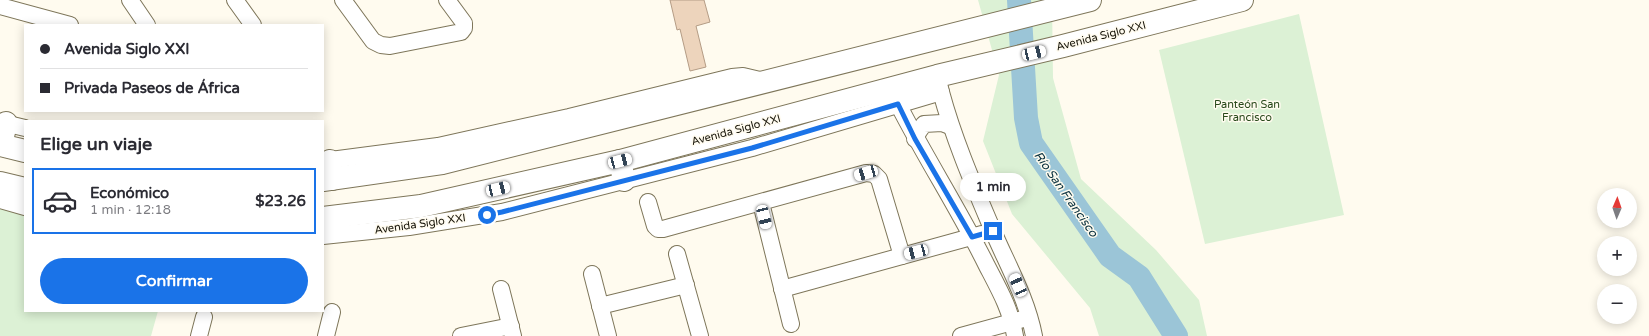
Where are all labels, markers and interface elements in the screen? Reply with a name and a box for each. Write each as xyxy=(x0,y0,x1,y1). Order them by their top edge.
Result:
street label: Avenida Siglo XXI xyxy=(1055,19,1147,53)
text: Avenida Siglo XXI xyxy=(64,40,190,58)
car xyxy=(1021,44,1047,62)
text: Privada Paseos de África xyxy=(64,79,240,97)
park label: Panteón San Francisco xyxy=(1214,98,1280,124)
street label: Avenida Siglo XXI xyxy=(690,112,782,148)
text: Elige un viaje xyxy=(40,133,152,155)
water label: Río San Francisco xyxy=(1031,149,1101,240)
car xyxy=(607,152,633,170)
car xyxy=(853,164,879,182)
callout: 1 min xyxy=(960,173,1026,201)
text: 1 min xyxy=(976,179,1010,195)
car xyxy=(485,180,511,198)
icon: car xyxy=(42,183,78,219)
text: Económico xyxy=(90,184,169,202)
north arrow xyxy=(1597,188,1637,228)
map controls xyxy=(1597,188,1637,324)
text: $23.26 xyxy=(255,192,306,210)
text: 1 min · 12:18 xyxy=(90,202,171,218)
car xyxy=(755,204,773,230)
route start xyxy=(478,206,496,224)
street label: Avenida Siglo XXI xyxy=(374,211,466,237)
route end xyxy=(984,222,1002,240)
button: + xyxy=(1597,236,1637,276)
car xyxy=(903,243,929,261)
button: Confirmar xyxy=(40,258,308,304)
car xyxy=(1008,272,1028,298)
button: − xyxy=(1597,284,1637,324)

